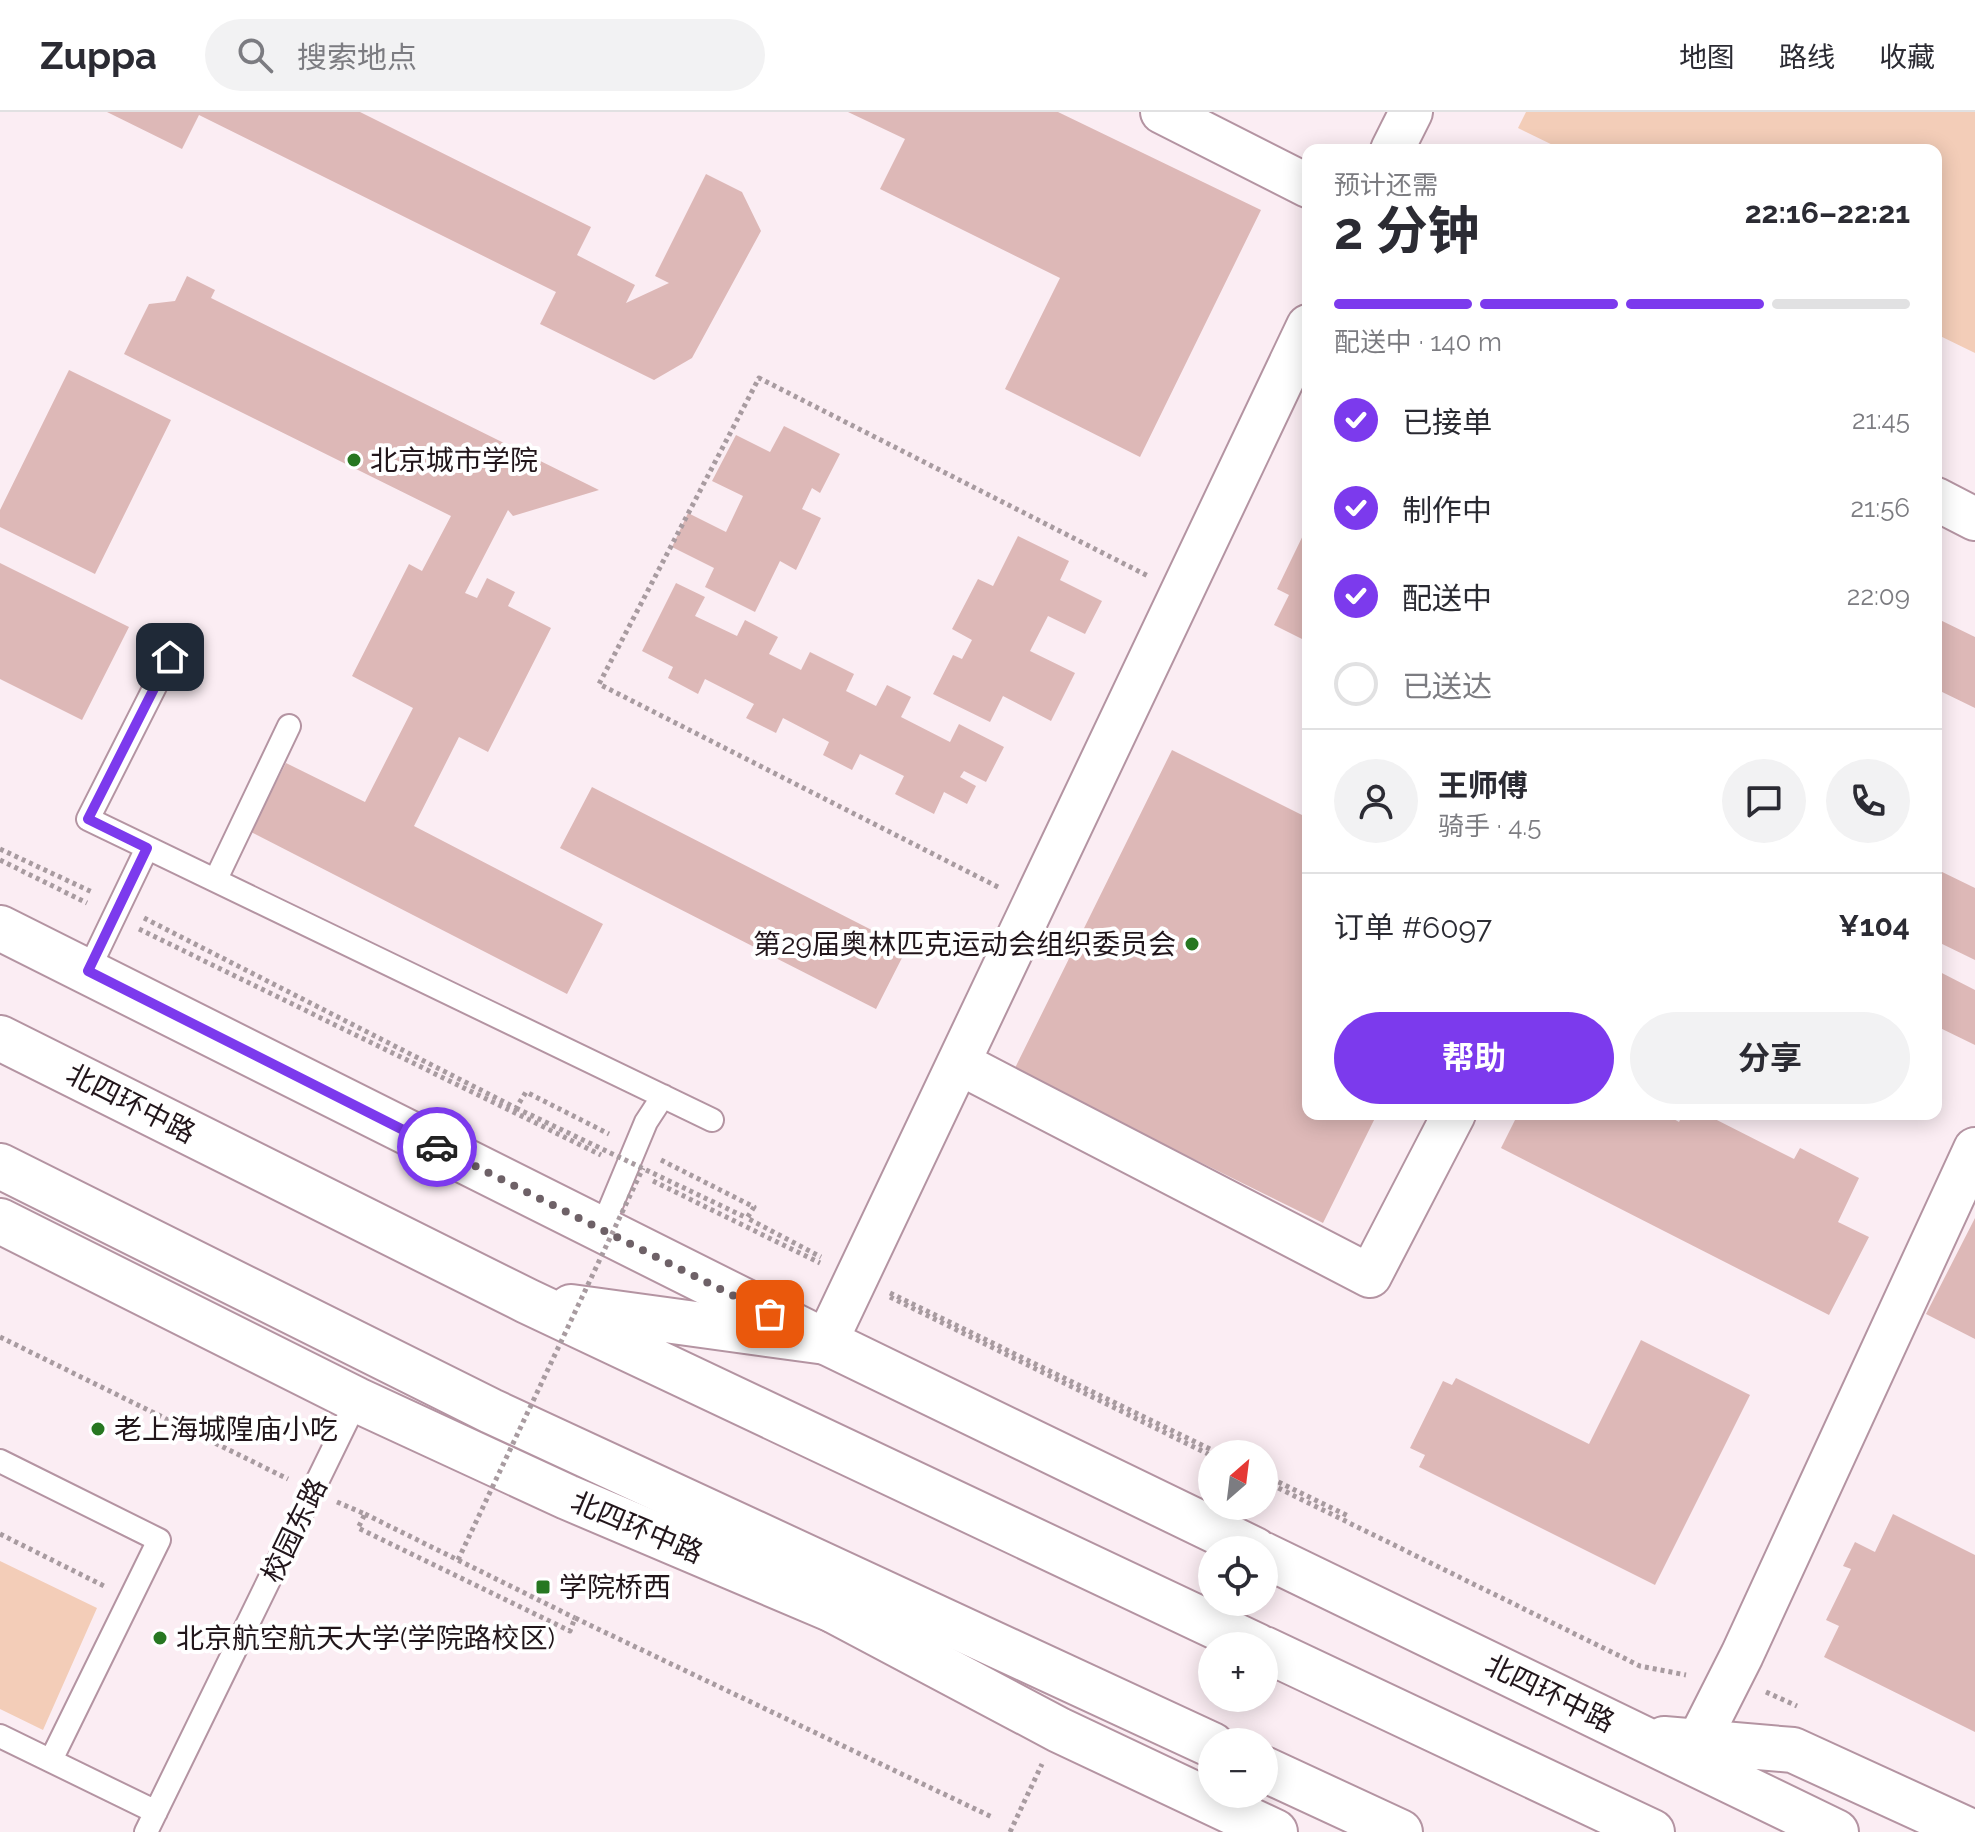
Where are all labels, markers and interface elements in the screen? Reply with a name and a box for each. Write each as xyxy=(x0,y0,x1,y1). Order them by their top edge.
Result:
search box xyxy=(205,19,765,91)
text: Zuppa xyxy=(40,33,157,78)
icon: search xyxy=(233,33,277,77)
text: 搜索地点 xyxy=(297,40,417,75)
text: 地图 xyxy=(1679,41,1735,74)
text: 路线 xyxy=(1779,41,1835,74)
text: 收藏 xyxy=(1879,41,1935,74)
text: 预计还需 xyxy=(1334,170,1438,200)
text: 22:16–22:21 xyxy=(1745,195,1910,230)
text: 2 分钟 xyxy=(1334,200,1480,261)
text: 配送中 · 140 m xyxy=(1334,327,1502,357)
icon: check xyxy=(1334,398,1378,442)
text: 已接单 xyxy=(1402,405,1492,440)
text: 21:45 xyxy=(1852,405,1910,435)
place label: 北京城市学院 xyxy=(370,444,538,477)
marker: 北京城市学院 xyxy=(345,451,363,469)
icon: check xyxy=(1334,486,1378,530)
text: 制作中 xyxy=(1402,493,1492,528)
text: 21:56 xyxy=(1851,493,1910,523)
icon: check xyxy=(1334,574,1378,618)
text: 配送中 xyxy=(1402,581,1492,616)
text: 22:09 xyxy=(1847,581,1910,611)
pin xyxy=(136,623,204,691)
icon: home xyxy=(148,635,192,679)
text: 已送达 xyxy=(1402,669,1492,704)
button: person xyxy=(1334,759,1418,843)
button: chat xyxy=(1722,759,1806,843)
button: phone xyxy=(1826,759,1910,843)
text: 王师傅 xyxy=(1438,768,1528,803)
text: 骑手 · 4.5 xyxy=(1438,811,1541,841)
text: ¥104 xyxy=(1838,908,1910,943)
text: 订单 #6097 xyxy=(1334,910,1492,945)
place label: 第29届奥林匹克运动会组织委员会 xyxy=(753,928,1176,961)
marker: 第29届奥林匹克运动会组织委员会 xyxy=(1183,935,1201,953)
button: 帮助 xyxy=(1334,1012,1614,1104)
button: 分享 xyxy=(1630,1012,1910,1104)
street label: 北四环中路 xyxy=(61,1057,201,1150)
courier xyxy=(397,1107,477,1187)
icon: car xyxy=(415,1125,459,1169)
pin xyxy=(736,1280,804,1348)
icon: bag xyxy=(748,1292,792,1336)
place label: 老上海城隍庙小吃 xyxy=(114,1413,338,1446)
marker: 老上海城隍庙小吃 xyxy=(89,1420,107,1438)
north arrow xyxy=(1198,1440,1278,1520)
map controls xyxy=(1198,1440,1278,1808)
street label: 校园东路 xyxy=(255,1473,334,1588)
street label: 北四环中路 xyxy=(566,1485,708,1570)
button: locate xyxy=(1198,1536,1278,1616)
place label: 学院桥西 xyxy=(559,1571,671,1604)
marker: 学院桥西 xyxy=(534,1578,552,1596)
place label: 北京航空航天大学(学院路校区) xyxy=(176,1622,555,1655)
marker: 北京航空航天大学(学院路校区) xyxy=(151,1629,169,1647)
button: + xyxy=(1198,1632,1278,1712)
street label: 北四环中路 xyxy=(1480,1648,1620,1739)
button: − xyxy=(1198,1728,1278,1808)

